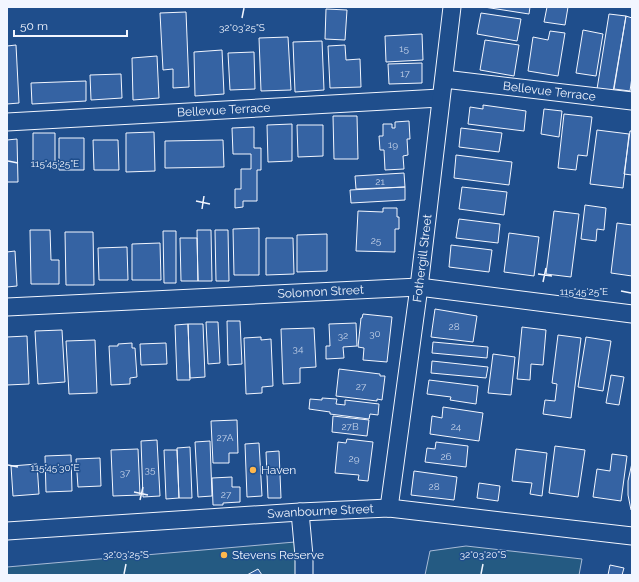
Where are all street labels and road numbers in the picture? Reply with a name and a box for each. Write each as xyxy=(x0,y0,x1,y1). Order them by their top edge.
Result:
street label: Bellevue Terrace xyxy=(502,79,596,104)
street label: Bellevue Terrace xyxy=(177,100,271,120)
street label: Fothergill Street xyxy=(410,213,435,303)
street label: Solomon Street xyxy=(277,283,364,301)
street label: Swanbourne Street xyxy=(267,502,374,521)

